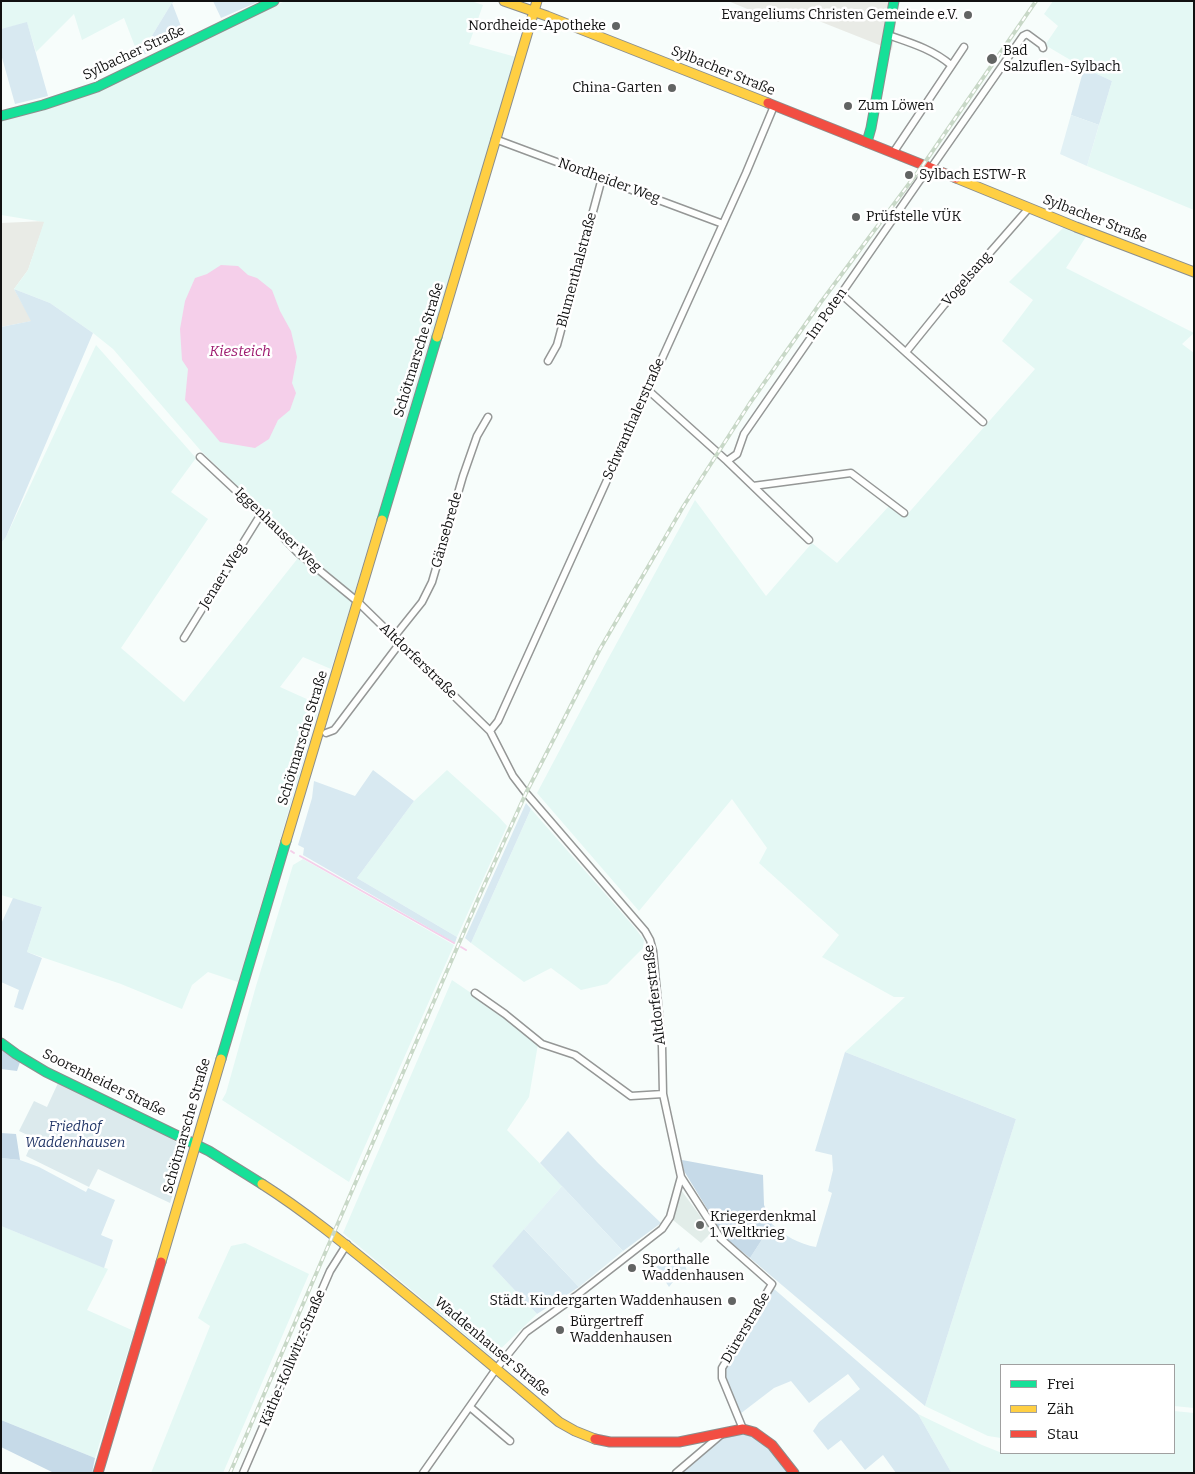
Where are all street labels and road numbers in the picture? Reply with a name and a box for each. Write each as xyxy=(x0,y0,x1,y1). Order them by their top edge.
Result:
street label: Sylbacher Straße xyxy=(80,22,188,84)
street label: Sylbacher Straße xyxy=(669,43,777,99)
street label: Nordheider Weg xyxy=(556,155,662,207)
street label: Sylbacher Straße xyxy=(1040,191,1150,247)
street label: Blumenthalstraße xyxy=(554,211,600,329)
street label: Vogelsang xyxy=(939,248,995,310)
street label: Schötmarsche Straße xyxy=(390,281,448,419)
street label: Im Poten xyxy=(803,285,851,343)
street label: Schwanthalerstraße xyxy=(600,355,668,483)
street label: Iggenhauser Weg xyxy=(231,484,325,576)
street label: Gänsebrede xyxy=(428,490,466,570)
street label: Jenaer Weg xyxy=(196,540,250,612)
street label: Altdorferstraße xyxy=(376,620,460,702)
street label: Schötmarsche Straße xyxy=(274,669,332,807)
street label: Altdorferstraße xyxy=(640,944,670,1046)
street label: Soorenheider Straße xyxy=(39,1046,169,1120)
street label: Schötmarsche Straße xyxy=(160,1056,214,1196)
street label: Käthe-Kollwitz-Straße xyxy=(257,1287,329,1429)
street label: Dürerstraße xyxy=(718,1289,774,1367)
street label: Waddenhauser Straße xyxy=(431,1294,553,1400)

